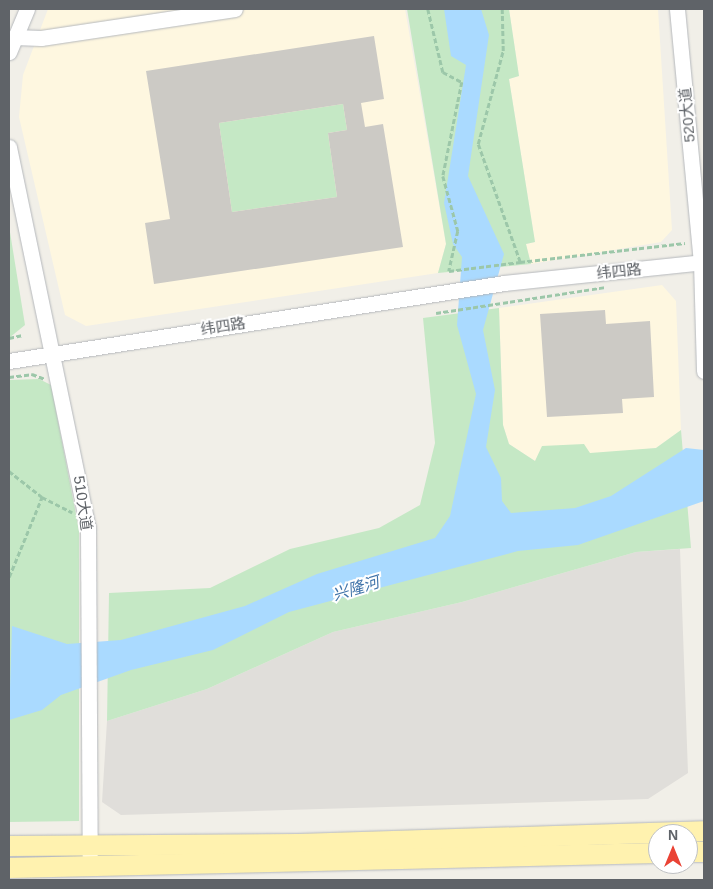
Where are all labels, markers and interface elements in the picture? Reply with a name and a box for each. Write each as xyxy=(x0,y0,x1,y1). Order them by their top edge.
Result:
street label: 520大道 xyxy=(676,87,698,143)
street label: 纬四路 xyxy=(596,260,642,282)
street label: 纬四路 xyxy=(199,314,247,338)
street label: 510大道 xyxy=(70,475,96,531)
water label: 兴隆河 xyxy=(330,573,382,605)
north arrow xyxy=(648,824,698,874)
text: N xyxy=(668,827,678,843)

